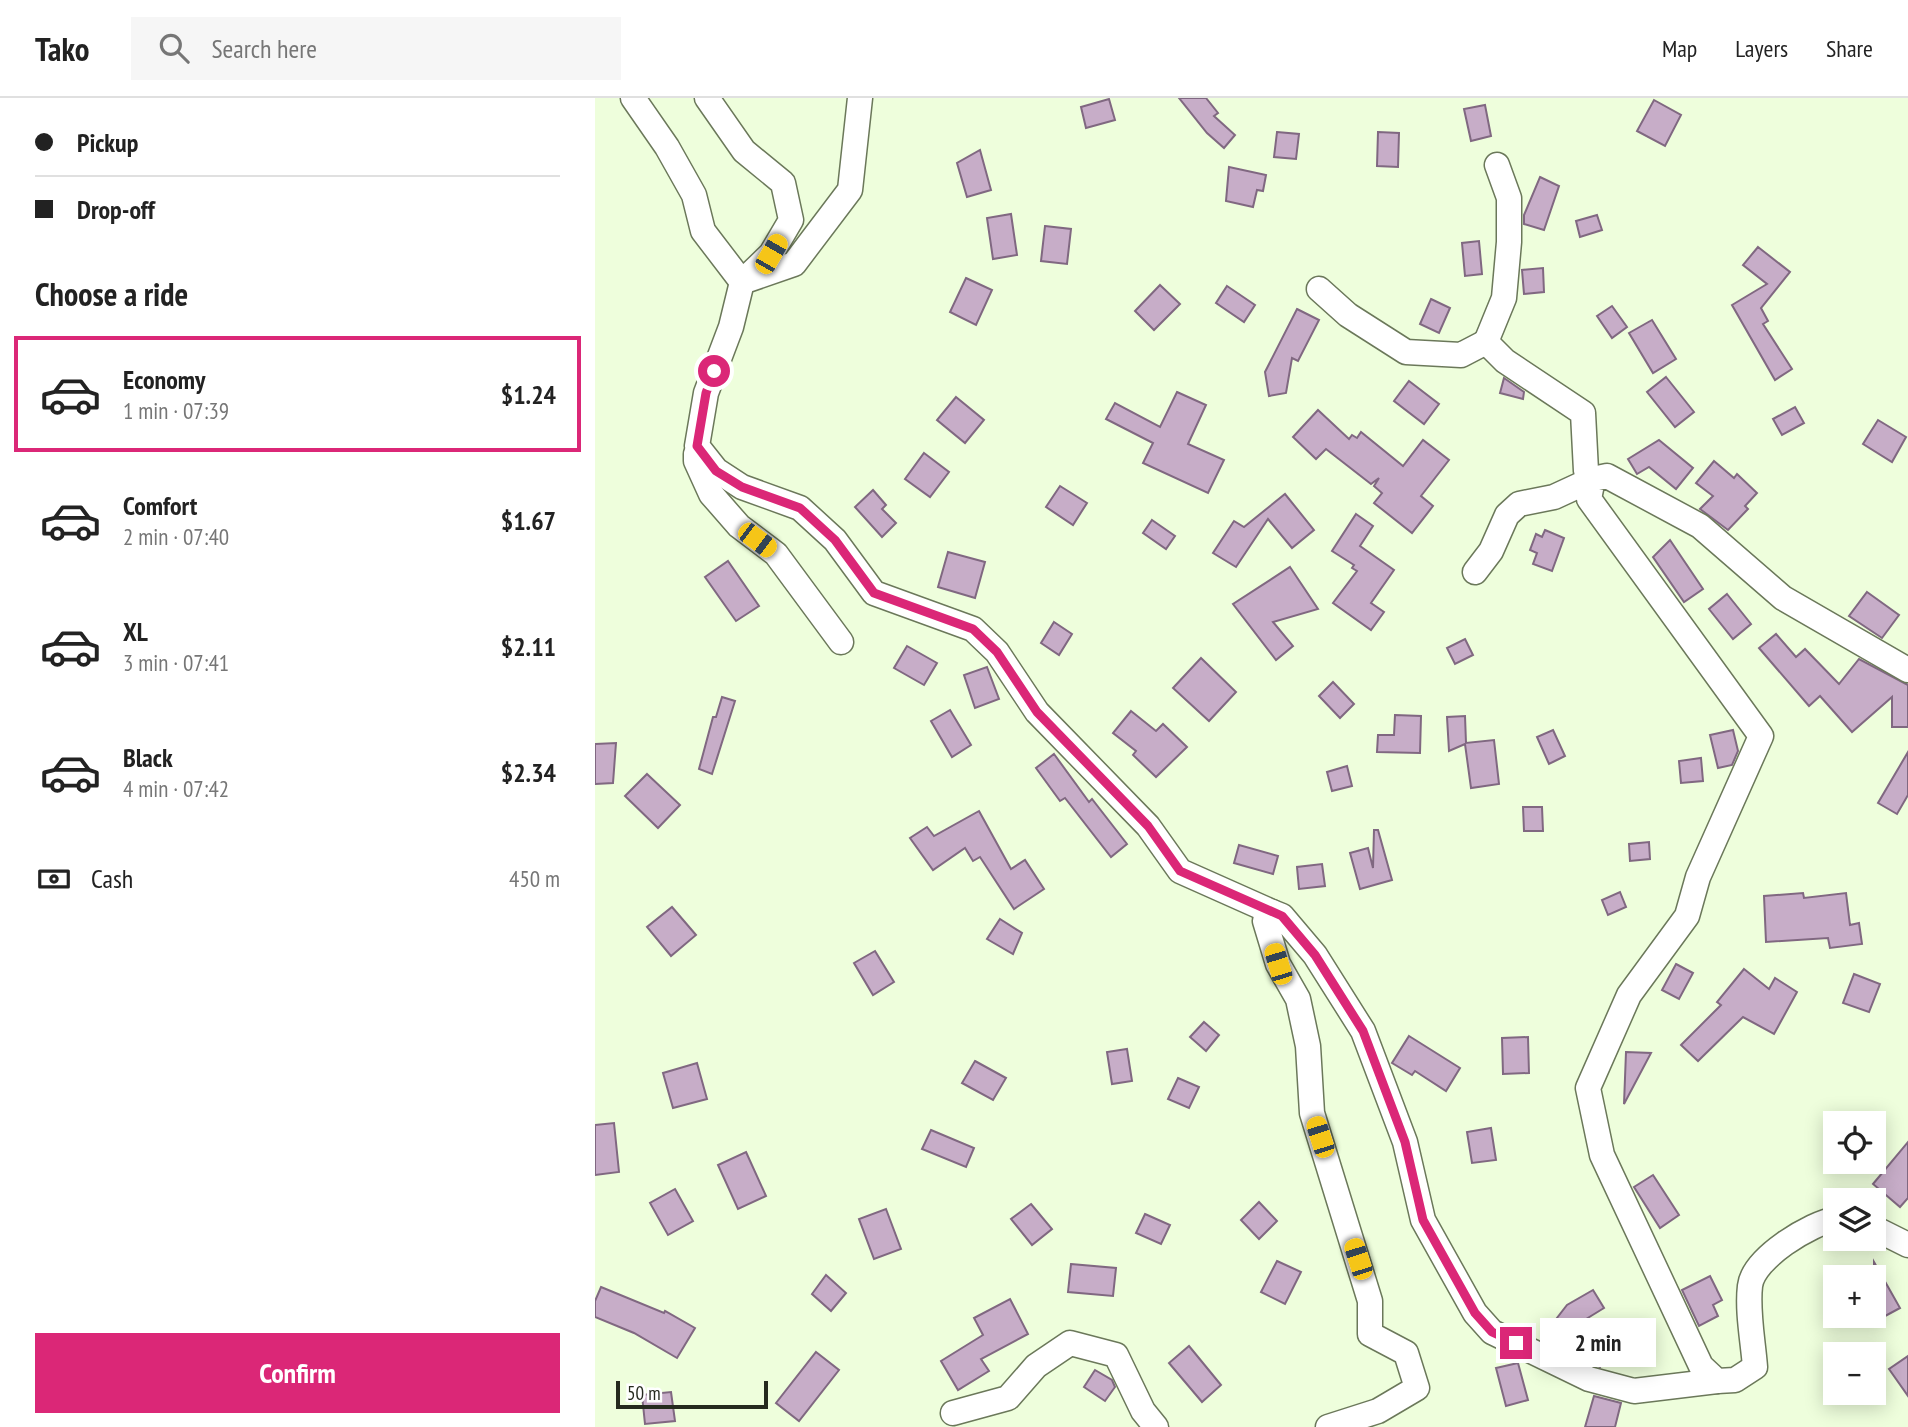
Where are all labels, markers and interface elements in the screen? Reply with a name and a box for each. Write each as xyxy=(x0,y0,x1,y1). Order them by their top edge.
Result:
search box xyxy=(131,17,621,80)
text: Tako xyxy=(35,27,89,70)
icon: search xyxy=(155,29,193,67)
text: Search here xyxy=(211,32,317,65)
text: Map xyxy=(1662,33,1697,64)
text: Layers xyxy=(1735,33,1788,64)
text: Share xyxy=(1826,33,1873,64)
text: Pickup xyxy=(77,126,138,159)
text: Drop-off xyxy=(77,193,155,226)
car xyxy=(752,231,791,277)
text: Choose a ride xyxy=(35,273,188,315)
route start xyxy=(698,355,730,387)
icon: car xyxy=(39,363,102,426)
text: Economy xyxy=(123,363,205,396)
text: $1.24 xyxy=(501,378,556,411)
text: 1 min · 07:39 xyxy=(123,396,229,425)
icon: car xyxy=(39,489,102,552)
text: Comfort xyxy=(123,489,197,522)
text: $1.67 xyxy=(501,504,556,537)
car xyxy=(734,519,781,561)
text: 2 min · 07:40 xyxy=(123,522,229,551)
icon: car xyxy=(39,615,102,678)
text: XL xyxy=(123,615,148,648)
text: $2.11 xyxy=(501,630,556,663)
text: 3 min · 07:41 xyxy=(123,648,229,677)
icon: car xyxy=(39,741,102,804)
text: Black xyxy=(123,741,173,774)
text: $2.34 xyxy=(501,756,556,789)
text: 4 min · 07:42 xyxy=(123,774,229,803)
icon: cash xyxy=(35,860,73,898)
text: Cash xyxy=(91,862,133,895)
text: 450 m xyxy=(509,864,560,893)
car xyxy=(1262,941,1295,987)
map controls xyxy=(1823,1111,1886,1405)
button: locate xyxy=(1823,1111,1886,1174)
car xyxy=(1304,1114,1337,1160)
button: layers xyxy=(1823,1188,1886,1251)
car xyxy=(1342,1236,1375,1282)
button: + xyxy=(1823,1265,1886,1328)
callout: 2 min xyxy=(1541,1318,1656,1368)
route end xyxy=(1500,1327,1532,1359)
text: 2 min xyxy=(1575,1328,1621,1357)
button: Confirm xyxy=(35,1333,560,1413)
button: − xyxy=(1823,1342,1886,1405)
scale bar xyxy=(616,1378,768,1410)
text: 50 m xyxy=(627,1381,661,1405)

